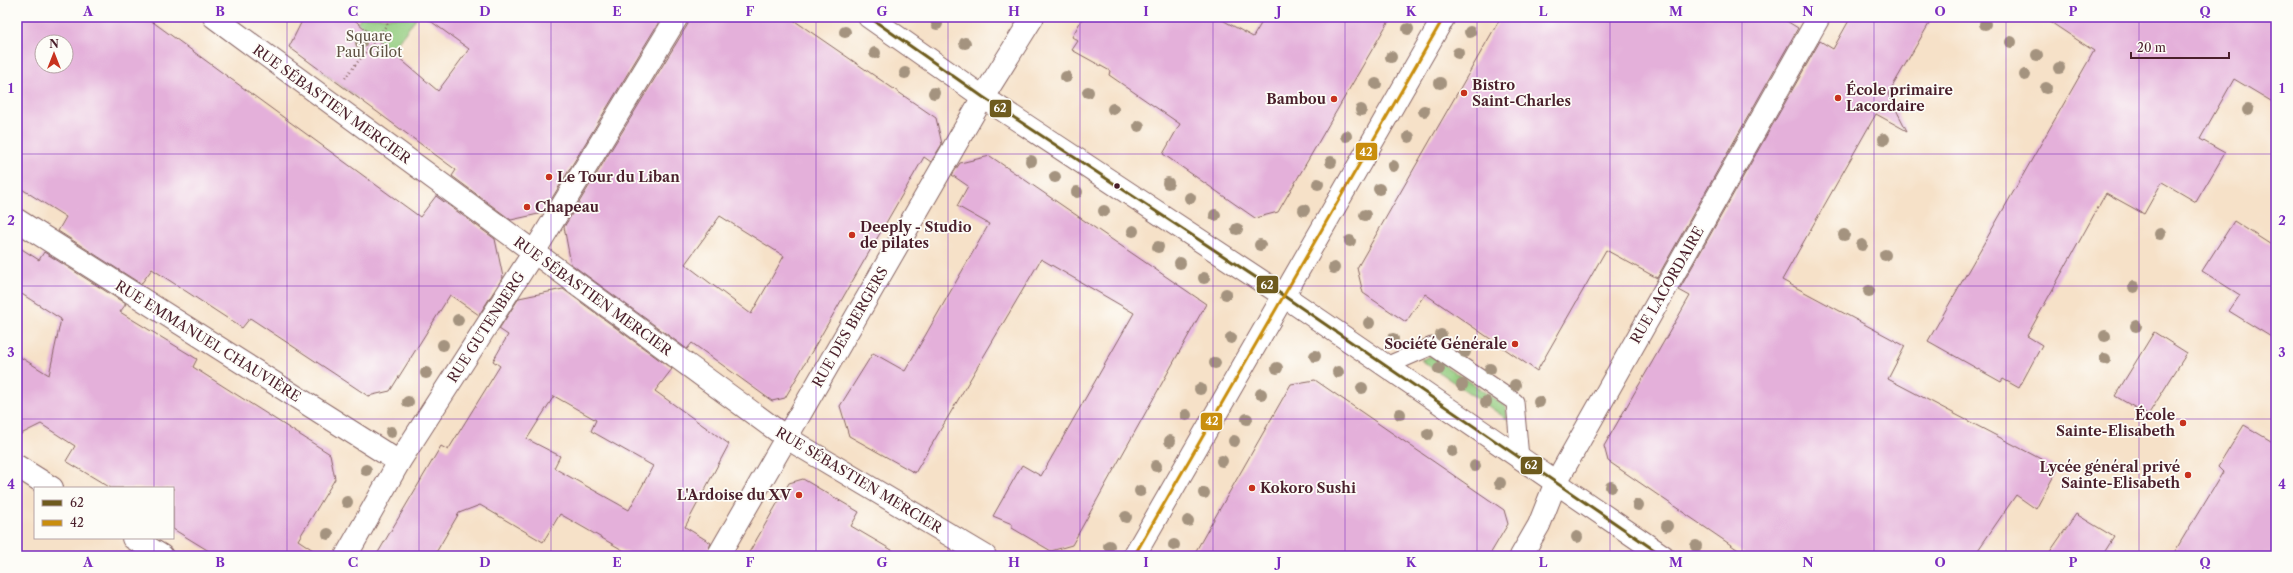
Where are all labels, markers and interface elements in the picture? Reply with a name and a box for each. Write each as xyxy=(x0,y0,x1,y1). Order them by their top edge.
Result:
text: A xyxy=(82,3,94,19)
text: B xyxy=(215,3,225,19)
text: C xyxy=(348,3,358,19)
text: D xyxy=(479,3,491,19)
text: E xyxy=(612,3,622,19)
text: F xyxy=(746,3,755,19)
text: G xyxy=(876,3,888,19)
text: H xyxy=(1008,3,1020,19)
text: I xyxy=(1143,3,1149,19)
text: J xyxy=(1274,3,1282,19)
text: K xyxy=(1406,3,1417,19)
text: L xyxy=(1539,3,1548,19)
text: M xyxy=(1669,3,1683,19)
text: N xyxy=(1802,3,1814,19)
text: O xyxy=(1934,3,1946,19)
text: P xyxy=(2069,3,2078,19)
text: Q xyxy=(2199,3,2211,19)
park label: Square Paul Gilot xyxy=(336,27,402,61)
north arrow xyxy=(34,34,74,74)
scale bar xyxy=(2131,34,2229,60)
text: N xyxy=(49,37,59,51)
text: 20 m xyxy=(2137,40,2166,55)
street label: RUE SÉBASTIEN MERCIER xyxy=(249,41,415,168)
place label: Bistro Saint-Charles xyxy=(1472,76,1571,110)
text: 1 xyxy=(8,80,14,96)
place label: École primaire Lacordaire xyxy=(1846,80,1953,115)
text: 1 xyxy=(2279,80,2285,96)
marker: Bistro Saint-Charles xyxy=(1459,88,1469,98)
place label: Bambou xyxy=(1266,90,1326,108)
marker: École primaire Lacordaire xyxy=(1833,93,1843,103)
marker: Bambou xyxy=(1329,94,1339,104)
line badge: 62 xyxy=(989,99,1012,118)
text: 62 xyxy=(993,101,1007,115)
line badge: 42 xyxy=(1355,142,1378,161)
text: 42 xyxy=(1359,145,1373,159)
place label: Le Tour du Liban xyxy=(557,168,680,186)
marker: Le Tour du Liban xyxy=(544,172,554,182)
unlabelled marker xyxy=(1112,181,1122,191)
place label: Chapeau xyxy=(535,198,599,216)
marker: Chapeau xyxy=(522,202,532,212)
text: 2 xyxy=(7,212,15,228)
text: 2 xyxy=(2278,212,2286,228)
place label: Deeply - Studio de pilates xyxy=(860,218,972,252)
street label: RUE LACORDAIRE xyxy=(1626,223,1708,347)
marker: Deeply - Studio de pilates xyxy=(847,230,857,240)
street label: RUE SÉBASTIEN MERCIER xyxy=(510,233,676,360)
street label: RUE DES BERGERS xyxy=(808,264,892,390)
street label: RUE GUTENBERG xyxy=(443,268,529,386)
line badge: 62 xyxy=(1256,275,1279,294)
street label: RUE EMMANUEL CHAUVIÈRE xyxy=(112,276,304,406)
text: 62 xyxy=(1260,278,1274,292)
place label: Société Générale xyxy=(1384,335,1507,353)
marker: Société Générale xyxy=(1510,339,1520,349)
text: 3 xyxy=(7,344,15,360)
text: 3 xyxy=(2278,344,2286,360)
place label: École Sainte-Elisabeth xyxy=(2056,405,2175,440)
line badge: 42 xyxy=(1200,412,1223,431)
text: 42 xyxy=(1205,414,1219,428)
marker: École Sainte-Elisabeth xyxy=(2178,418,2188,428)
street label: RUE SÉBASTIEN MERCIER xyxy=(772,423,946,537)
line badge: 62 xyxy=(1520,456,1543,475)
text: 62 xyxy=(1524,458,1538,472)
place label: Lycée général privé Sainte-Elisabeth xyxy=(2040,458,2180,492)
marker: Lycée général privé Sainte-Elisabeth xyxy=(2183,470,2193,480)
text: 4 xyxy=(7,476,15,492)
text: 4 xyxy=(2278,476,2286,492)
place label: Kokoro Sushi xyxy=(1260,479,1356,497)
marker: Kokoro Sushi xyxy=(1247,483,1257,493)
place label: L'Ardoise du XV xyxy=(677,486,792,504)
legend xyxy=(34,487,174,539)
marker: L'Ardoise du XV xyxy=(794,490,804,500)
text: 62 xyxy=(70,495,84,510)
text: 42 xyxy=(70,515,84,530)
text: A xyxy=(82,554,94,570)
text: B xyxy=(215,554,225,570)
text: C xyxy=(348,554,358,570)
text: D xyxy=(479,554,491,570)
text: E xyxy=(612,554,622,570)
text: F xyxy=(746,554,755,570)
text: G xyxy=(876,554,888,570)
text: H xyxy=(1008,554,1020,570)
text: I xyxy=(1143,554,1149,570)
text: J xyxy=(1274,554,1282,570)
text: K xyxy=(1406,554,1417,570)
text: L xyxy=(1539,554,1548,570)
text: M xyxy=(1669,554,1683,570)
text: N xyxy=(1802,554,1814,570)
text: O xyxy=(1934,554,1946,570)
text: P xyxy=(2069,554,2078,570)
text: Q xyxy=(2199,554,2211,570)

